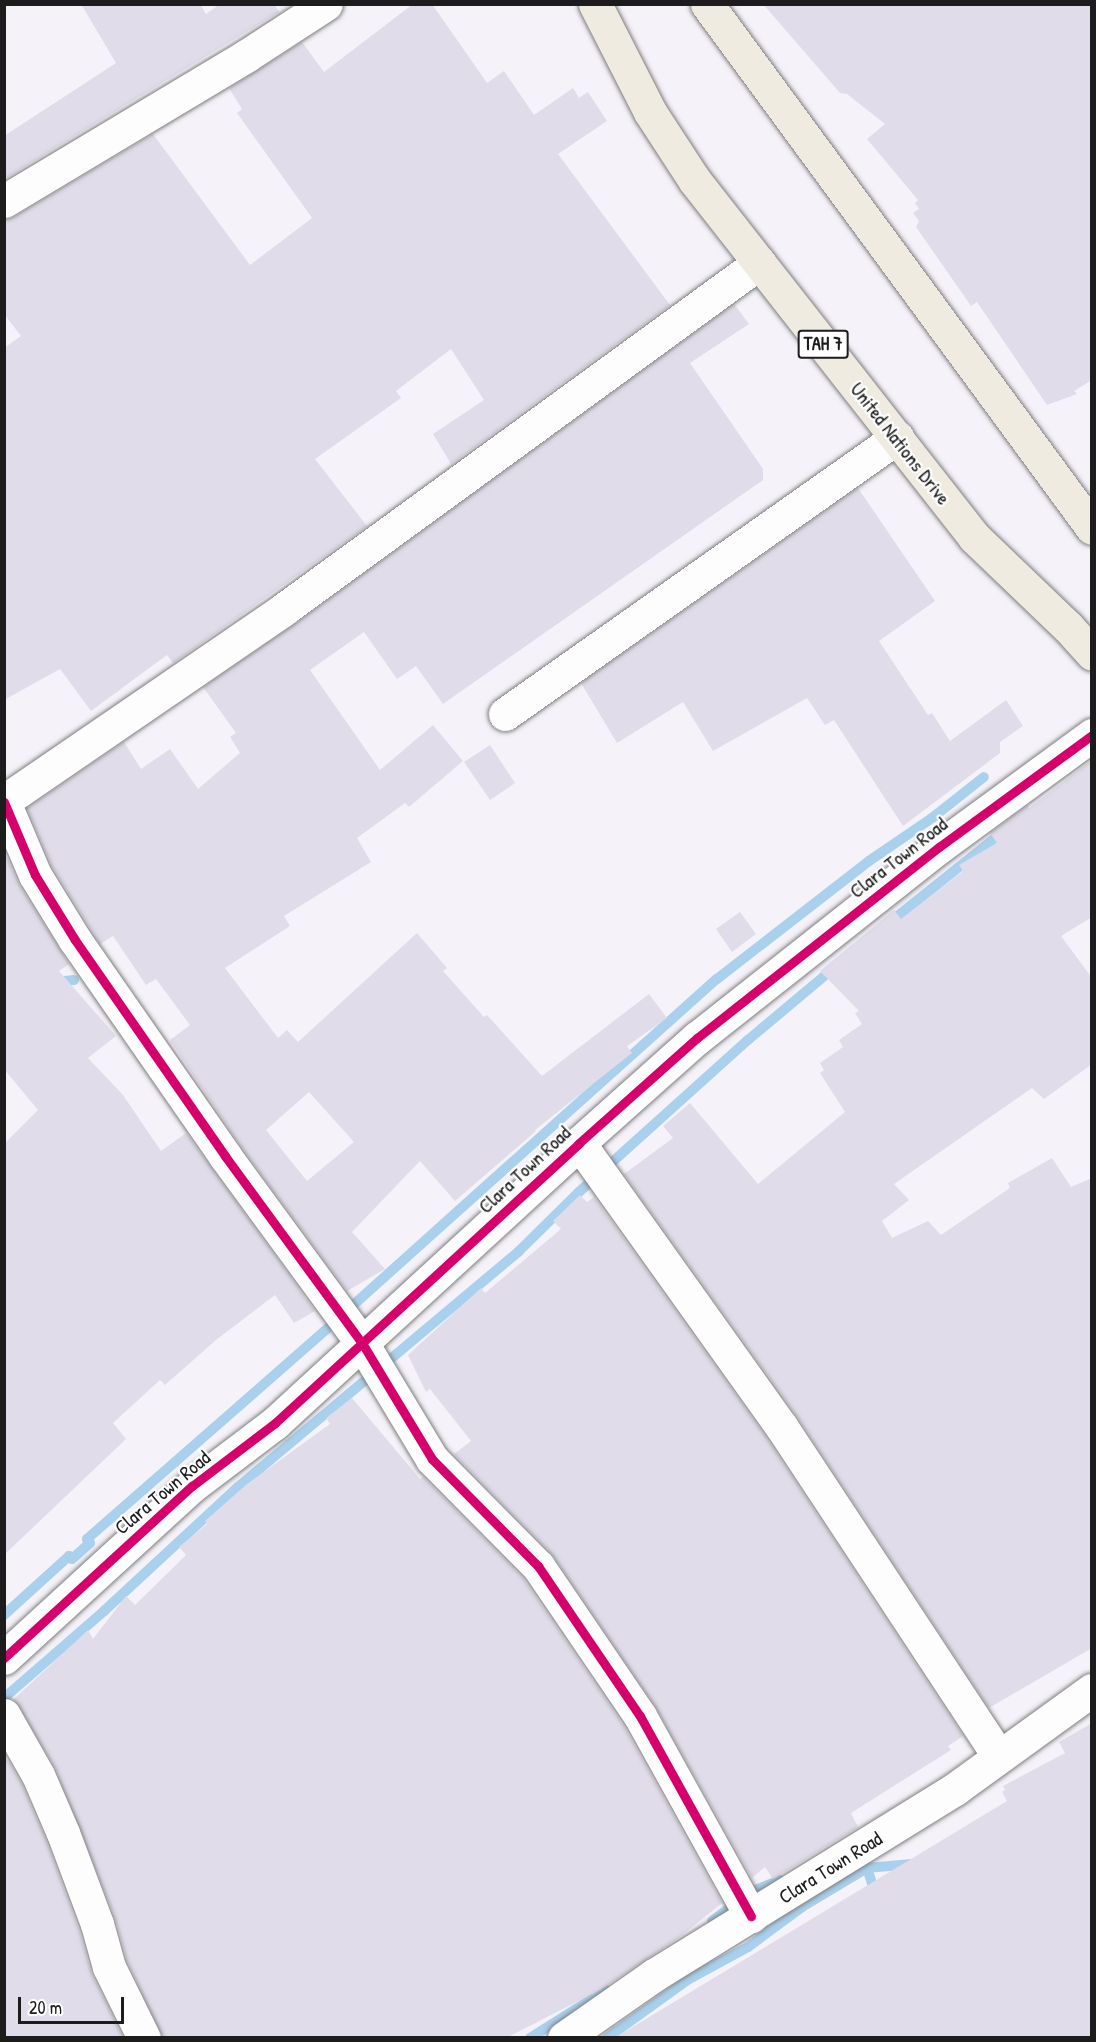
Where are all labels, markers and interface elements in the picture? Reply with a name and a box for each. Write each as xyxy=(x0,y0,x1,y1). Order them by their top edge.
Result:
road number: TAH 7 xyxy=(798,329,848,359)
street label: United Nations Drive xyxy=(846,377,956,509)
street label: Clara Town Road xyxy=(844,811,952,903)
street label: Clara Town Road xyxy=(473,1120,575,1218)
street label: Clara Town Road xyxy=(109,1445,215,1539)
street label: Clara Town Road xyxy=(774,1826,886,1908)
scale bar xyxy=(21,1985,128,2023)
text: 20 m xyxy=(29,1995,62,2020)

